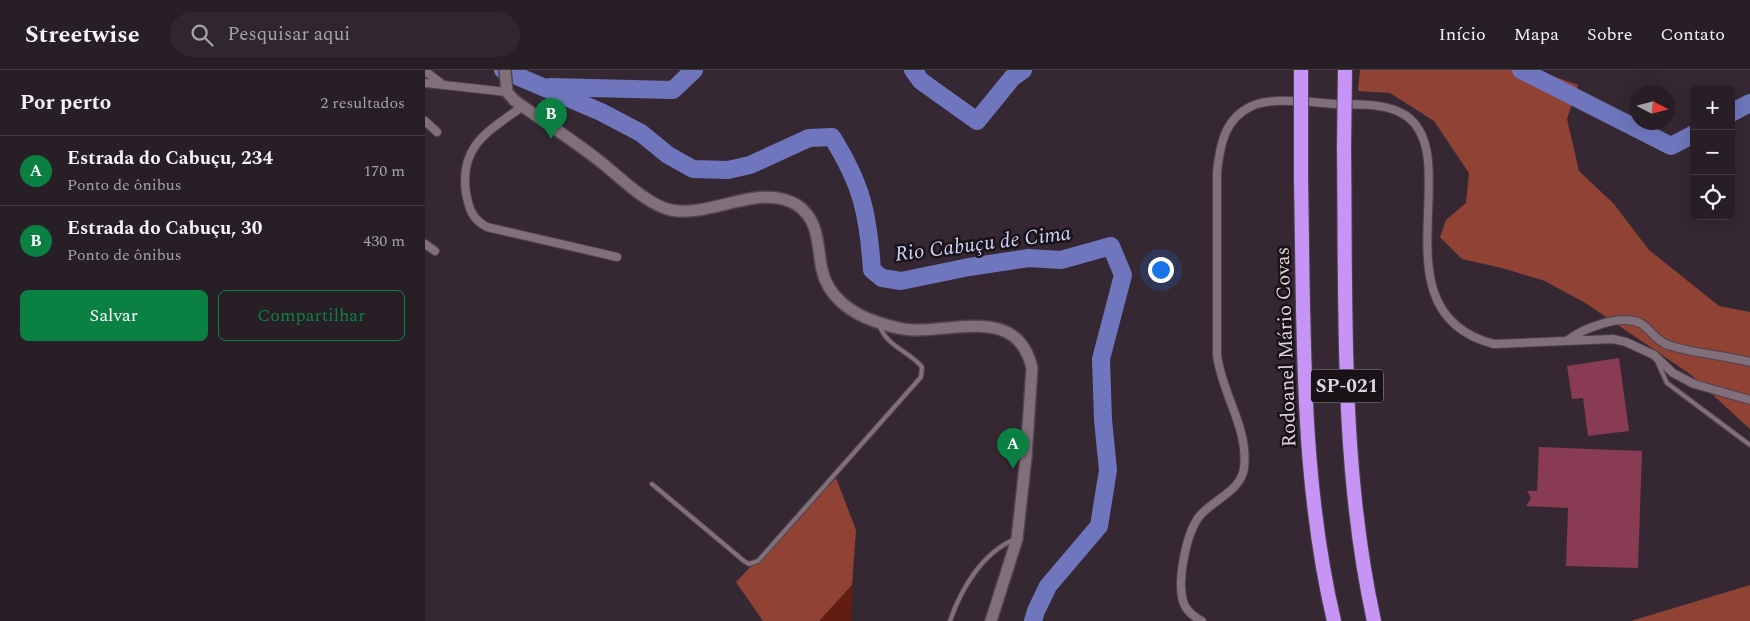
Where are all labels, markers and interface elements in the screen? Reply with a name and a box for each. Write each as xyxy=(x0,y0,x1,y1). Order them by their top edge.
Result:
search box xyxy=(170,12,520,57)
text: Streetwise xyxy=(25,17,140,53)
text: Pesquisar aqui xyxy=(228,20,350,49)
icon: search xyxy=(188,21,216,49)
text: Início xyxy=(1439,21,1486,48)
text: Mapa xyxy=(1514,21,1559,48)
text: Sobre xyxy=(1587,21,1632,48)
text: Contato xyxy=(1660,21,1725,48)
north arrow xyxy=(1630,85,1675,130)
map controls xyxy=(1690,85,1735,220)
button: + xyxy=(1690,85,1735,130)
text: Por perto xyxy=(20,87,111,119)
text: 2 resultados xyxy=(320,91,405,115)
pin: B xyxy=(535,98,567,139)
button: − xyxy=(1690,130,1735,175)
text: Estrada do Cabuçu, 234 xyxy=(67,144,273,173)
text: A xyxy=(30,159,42,183)
text: 170 m xyxy=(363,159,405,183)
text: Ponto de ônibus xyxy=(67,173,182,197)
button: locate xyxy=(1690,175,1735,220)
text: Estrada do Cabuçu, 30 xyxy=(67,214,262,243)
water label: Rio Cabuçu de Cima xyxy=(893,217,1073,271)
text: B xyxy=(30,229,42,253)
text: 430 m xyxy=(363,229,405,253)
text: Ponto de ônibus xyxy=(67,243,182,267)
street label: Rodoanel Mário Covas xyxy=(1268,246,1304,448)
your location xyxy=(1148,257,1174,283)
button: Salvar xyxy=(20,290,208,341)
button: Compartilhar xyxy=(218,290,405,341)
road number: SP-021 xyxy=(1311,370,1383,402)
pin: A xyxy=(997,428,1029,469)

